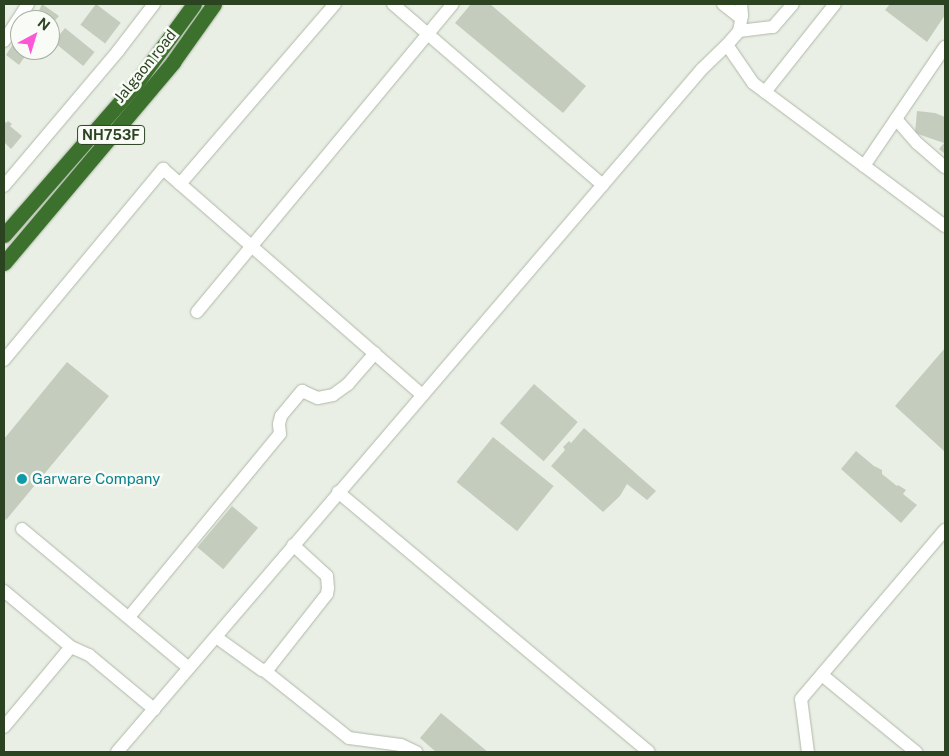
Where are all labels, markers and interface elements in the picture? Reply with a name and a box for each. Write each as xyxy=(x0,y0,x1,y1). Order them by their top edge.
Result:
north arrow xyxy=(10,10,60,60)
text: N xyxy=(35,14,53,34)
street label: Jalgaon road xyxy=(110,26,180,106)
road number: NH753F xyxy=(76,124,146,146)
place label: Garware Company xyxy=(32,470,160,488)
marker: Garware Company xyxy=(16,473,28,485)

